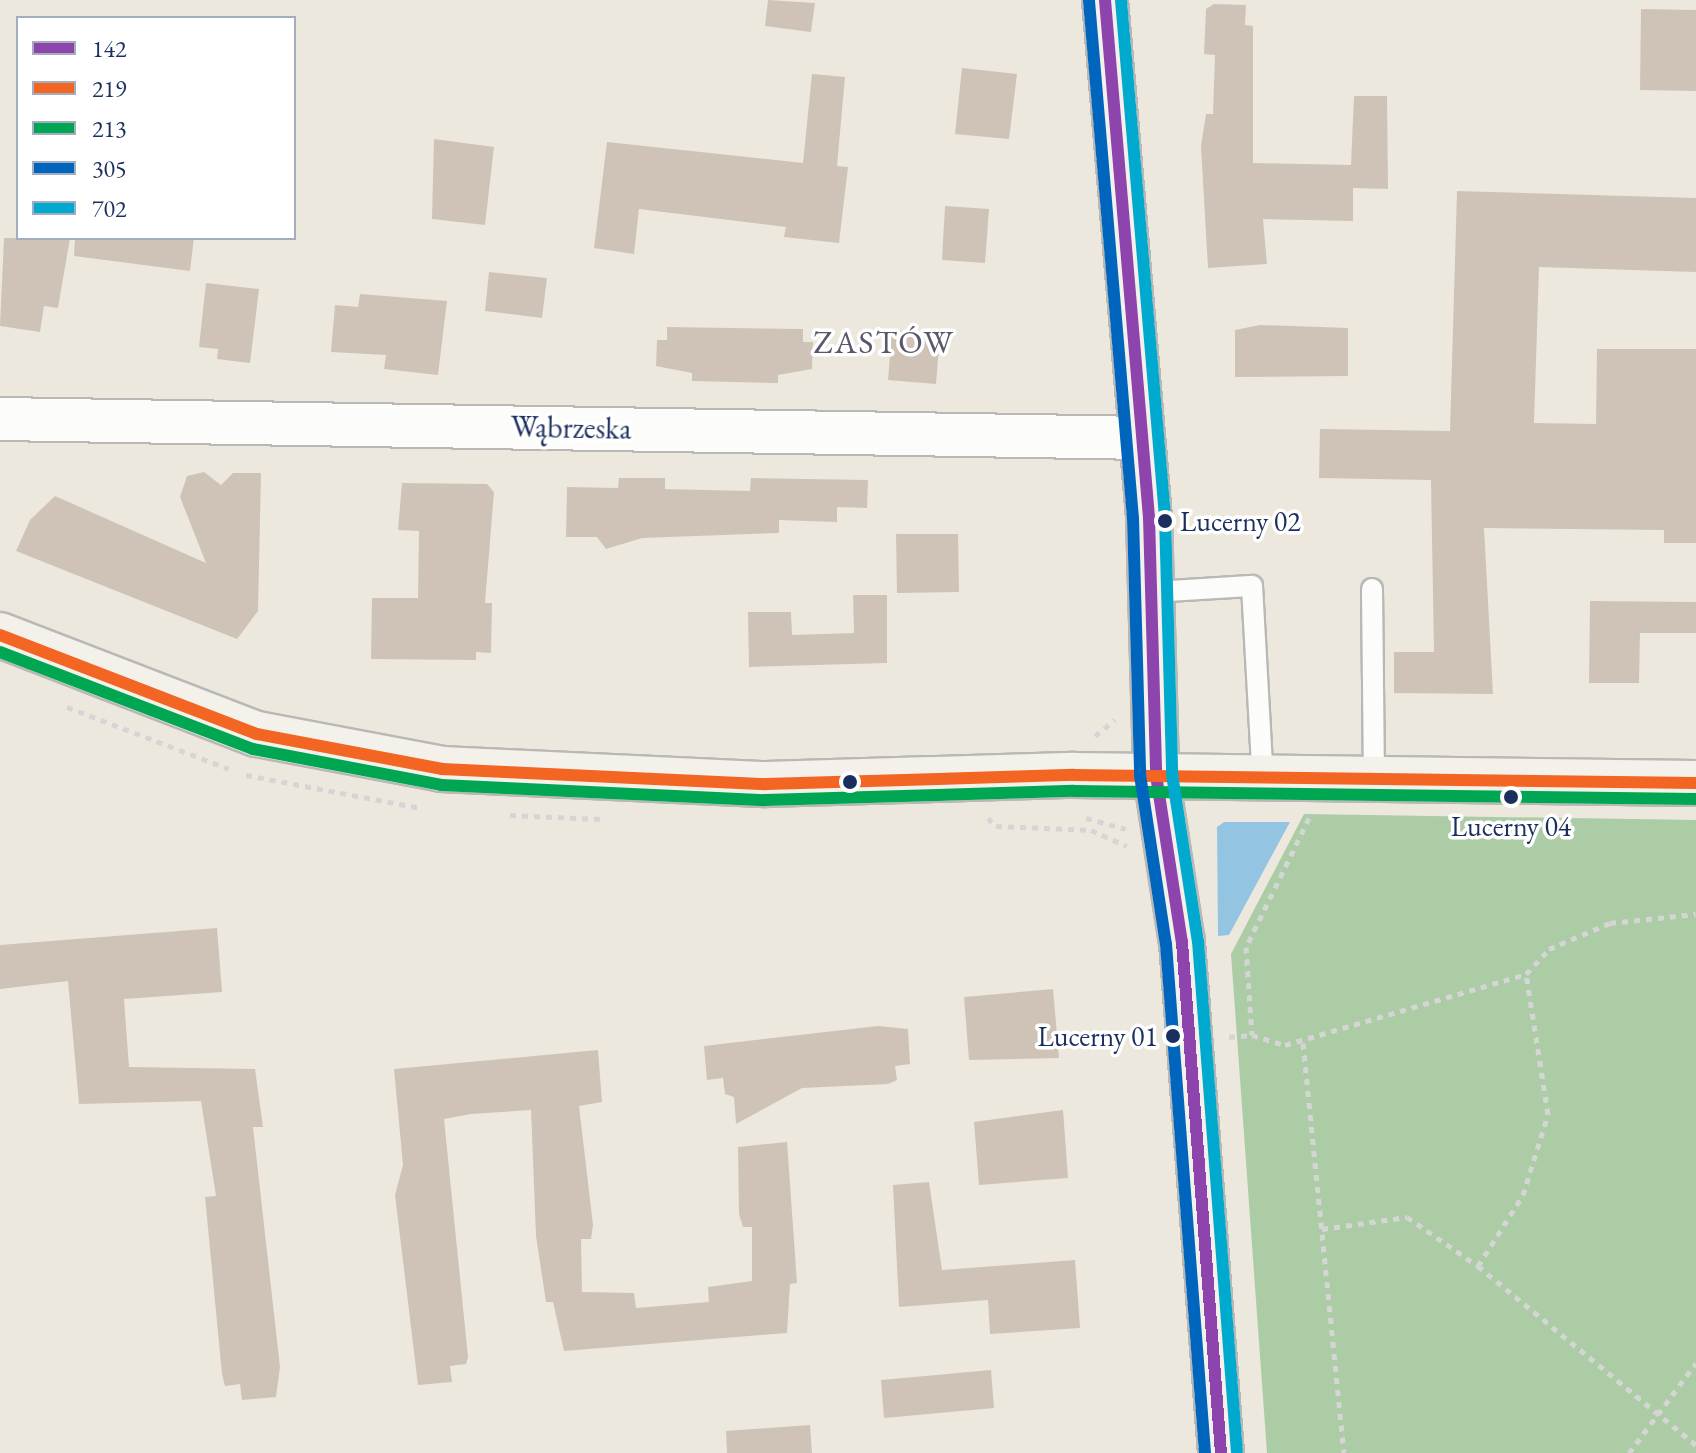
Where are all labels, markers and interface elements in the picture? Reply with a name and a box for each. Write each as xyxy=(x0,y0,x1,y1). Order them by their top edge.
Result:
legend xyxy=(16,16,296,240)
text: 142 xyxy=(92,33,127,64)
text: 219 xyxy=(92,73,127,104)
text: 213 xyxy=(92,113,127,144)
text: 305 xyxy=(92,153,127,184)
text: 702 xyxy=(92,193,127,224)
district label: ZASTÓW xyxy=(813,323,955,361)
street label: Wąbrzeska xyxy=(510,409,632,447)
place label: Lucerny 02 xyxy=(1180,504,1301,538)
marker: Lucerny 02 xyxy=(1157,513,1173,529)
unlabelled marker xyxy=(842,774,858,790)
marker: Lucerny 04 xyxy=(1503,789,1519,805)
place label: Lucerny 04 xyxy=(1451,809,1571,843)
place label: Lucerny 01 xyxy=(1037,1019,1158,1053)
marker: Lucerny 01 xyxy=(1165,1028,1181,1044)

